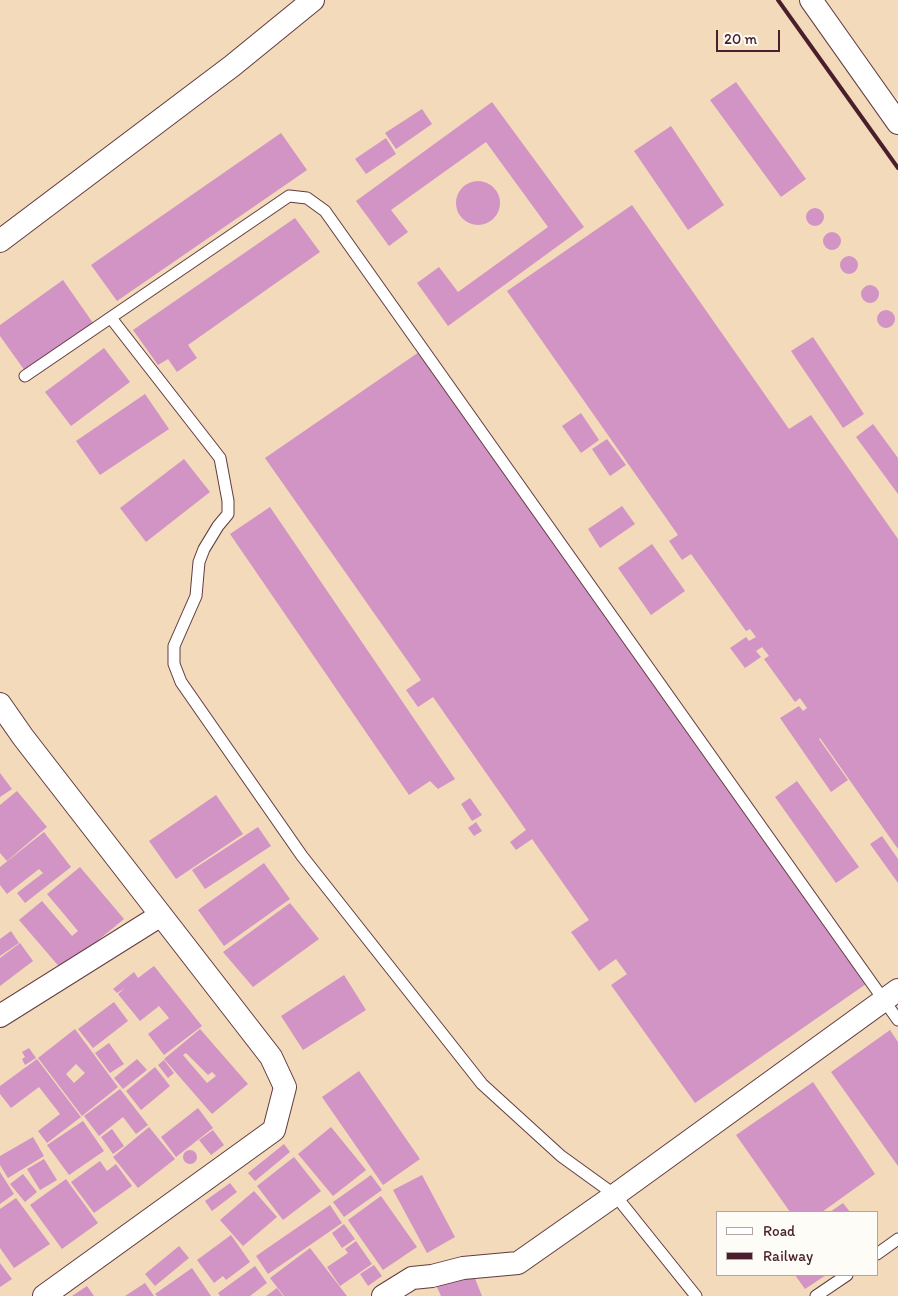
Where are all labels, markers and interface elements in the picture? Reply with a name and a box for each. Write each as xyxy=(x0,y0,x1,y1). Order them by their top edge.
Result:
scale bar xyxy=(718,20,782,52)
text: 20 m xyxy=(724,30,757,48)
legend xyxy=(716,1211,878,1276)
text: Road xyxy=(763,1222,795,1240)
text: Railway xyxy=(763,1247,813,1265)

